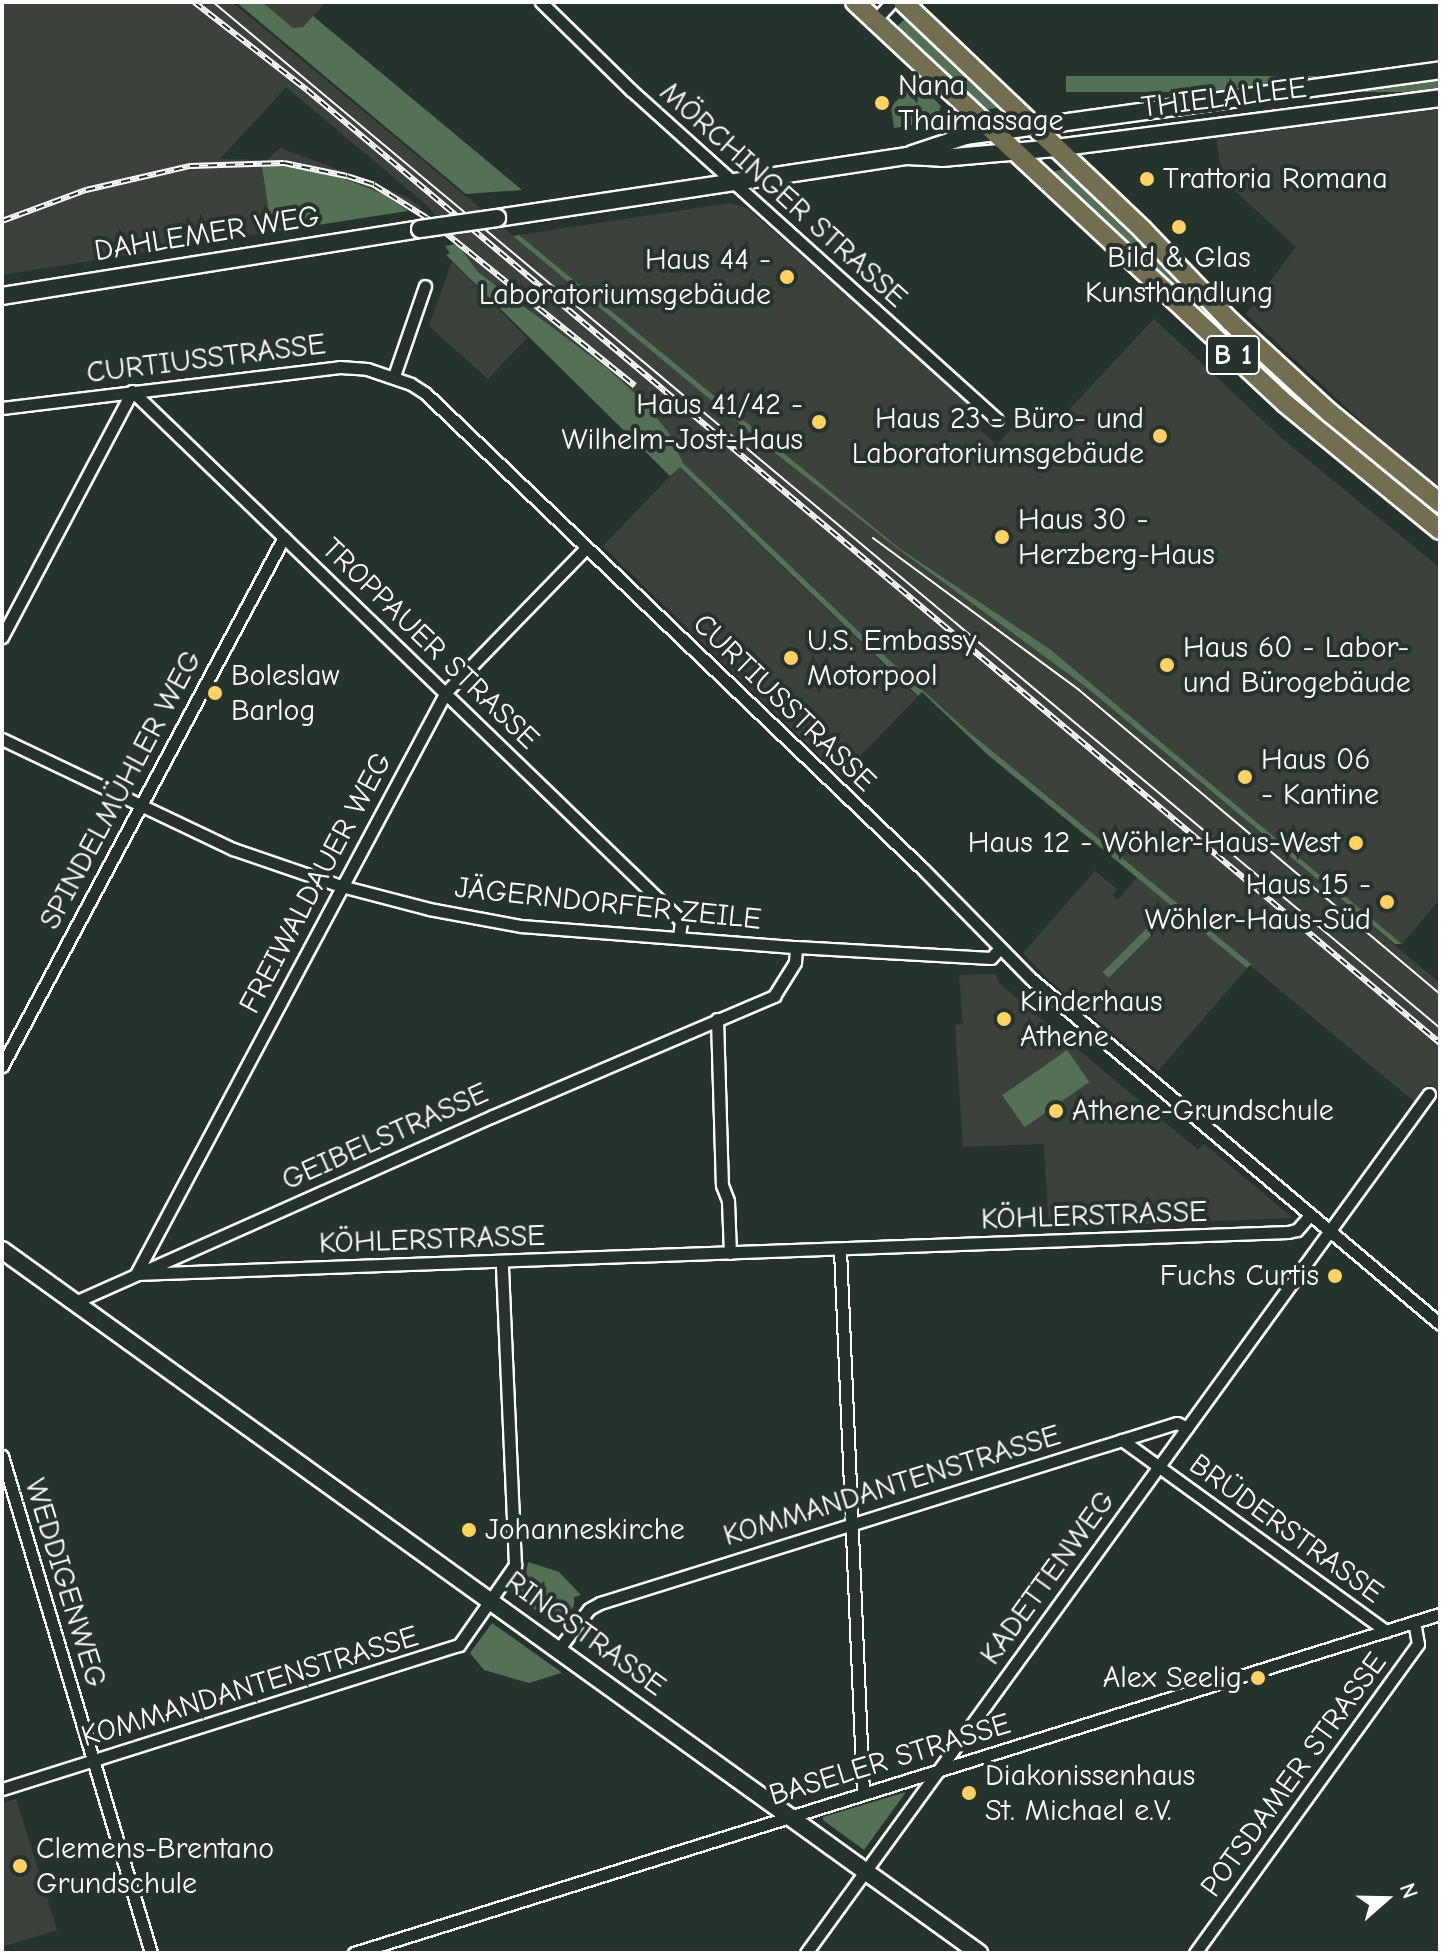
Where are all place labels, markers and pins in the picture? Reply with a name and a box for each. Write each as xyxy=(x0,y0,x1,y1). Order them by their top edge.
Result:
place label: Nana Thaimassage xyxy=(898,68,1064,138)
marker: Nana Thaimassage xyxy=(873,94,891,112)
place label: Trattoria Romana xyxy=(1163,161,1388,197)
marker: Trattoria Romana xyxy=(1138,170,1156,188)
marker: Bild & Glas Kunsthandlung xyxy=(1170,218,1188,236)
place label: Bild & Glas Kunsthandlung xyxy=(1085,240,1273,310)
place label: Haus 44 - Laboratoriumsgebäude xyxy=(479,242,771,312)
marker: Haus 44 - Laboratoriumsgebäude xyxy=(778,268,796,286)
place label: Haus 41/42 - Wilhelm-Jost-Haus xyxy=(562,387,803,458)
place label: Haus 23 - Büro- und Laboratoriumsgebäude xyxy=(852,401,1144,472)
marker: Haus 41/42 - Wilhelm-Jost-Haus xyxy=(810,413,828,431)
marker: Haus 23 - Büro- und Laboratoriumsgebäude xyxy=(1151,427,1169,445)
place label: Haus 30 - Herzberg-Haus xyxy=(1018,502,1215,572)
marker: Haus 30 - Herzberg-Haus xyxy=(993,528,1011,546)
place label: U.S. Embassy Motorpool xyxy=(807,623,976,694)
place label: Haus 60 - Labor- und Bürogebäude xyxy=(1183,630,1411,700)
marker: U.S. Embassy Motorpool xyxy=(782,649,800,667)
marker: Haus 60 - Labor- und Bürogebäude xyxy=(1158,656,1176,674)
place label: Boleslaw Barlog xyxy=(231,658,340,728)
marker: Boleslaw Barlog xyxy=(206,684,224,702)
place label: Haus 06 - Kantine xyxy=(1261,742,1379,812)
marker: Haus 06 - Kantine xyxy=(1236,768,1254,786)
place label: Haus 12 - Wöhler-Haus-West xyxy=(968,825,1340,861)
marker: Haus 12 - Wöhler-Haus-West xyxy=(1347,834,1365,852)
place label: Haus 15 - Wöhler-Haus-Süd xyxy=(1145,867,1371,938)
marker: Haus 15 - Wöhler-Haus-Süd xyxy=(1378,893,1396,911)
place label: Kinderhaus Athene xyxy=(1020,984,1162,1054)
marker: Kinderhaus Athene xyxy=(995,1010,1013,1028)
place label: Athene-Grundschule xyxy=(1072,1093,1334,1129)
marker: Athene-Grundschule xyxy=(1047,1102,1065,1120)
place label: Fuchs Curtis xyxy=(1160,1258,1319,1294)
marker: Fuchs Curtis xyxy=(1326,1267,1344,1285)
place label: Johanneskirche xyxy=(485,1512,685,1548)
marker: Johanneskirche xyxy=(460,1521,478,1539)
place label: Alex Seelig xyxy=(1103,1660,1242,1696)
marker: Alex Seelig xyxy=(1249,1669,1267,1687)
place label: Diakonissenhaus St. Michael e.V. xyxy=(985,1758,1195,1828)
marker: Diakonissenhaus St. Michael e.V. xyxy=(960,1784,978,1802)
place label: Clemens-Brentano Grundschule xyxy=(36,1831,274,1902)
marker: Clemens-Brentano Grundschule xyxy=(11,1857,29,1875)

